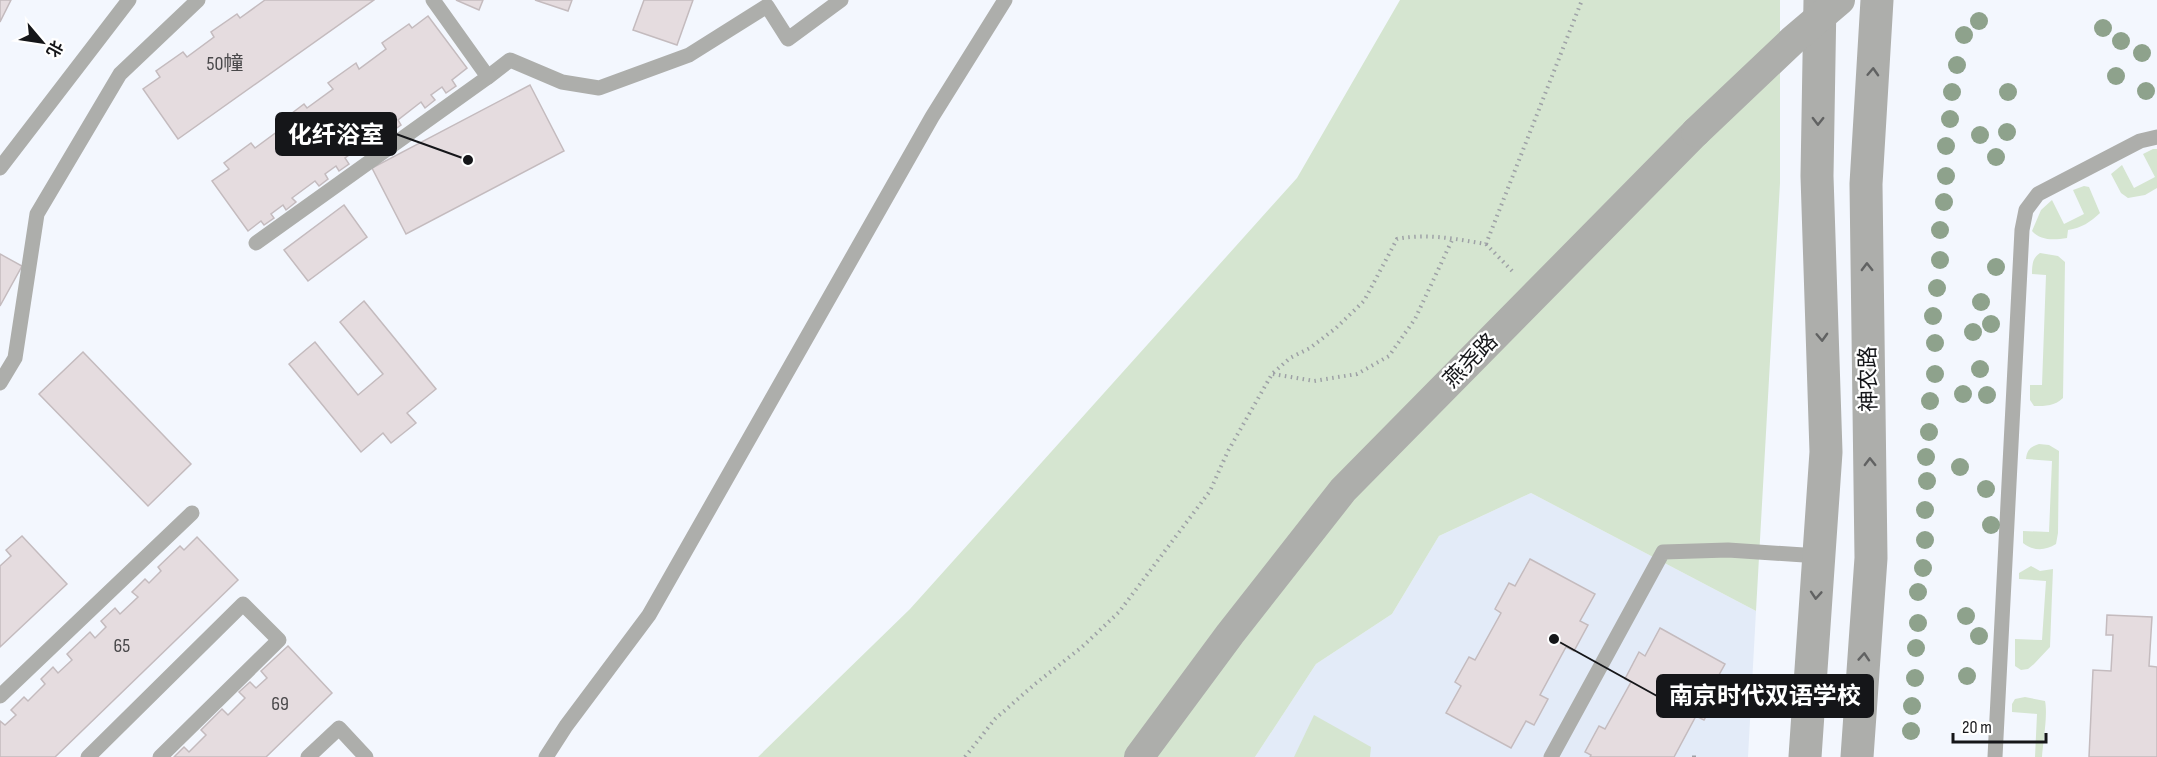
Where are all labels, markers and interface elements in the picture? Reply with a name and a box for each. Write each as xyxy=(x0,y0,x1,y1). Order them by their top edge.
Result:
north arrow xyxy=(12,12,72,72)
text: 北 xyxy=(42,37,66,60)
house number: 50幢 xyxy=(207,52,243,76)
one-way arrow xyxy=(1866,68,1879,77)
callout: 化纤浴室 xyxy=(276,113,396,155)
one-way arrow xyxy=(1812,117,1824,126)
text: 化纤浴室 xyxy=(288,121,384,150)
one-way arrow xyxy=(1861,263,1873,272)
street label: 燕尧路 xyxy=(1438,328,1504,394)
one-way arrow xyxy=(1816,333,1829,342)
street label: 神农路 xyxy=(1855,346,1883,412)
one-way arrow xyxy=(1864,458,1876,467)
one-way arrow xyxy=(1810,591,1823,600)
house number: 65 xyxy=(114,634,130,658)
one-way arrow xyxy=(1857,652,1870,661)
callout: 南京时代双语学校 xyxy=(1657,675,1873,717)
text: 南京时代双语学校 xyxy=(1669,682,1861,711)
house number: 69 xyxy=(271,692,289,716)
scale bar xyxy=(1953,706,2046,744)
text: 20 m xyxy=(1962,717,1992,738)

